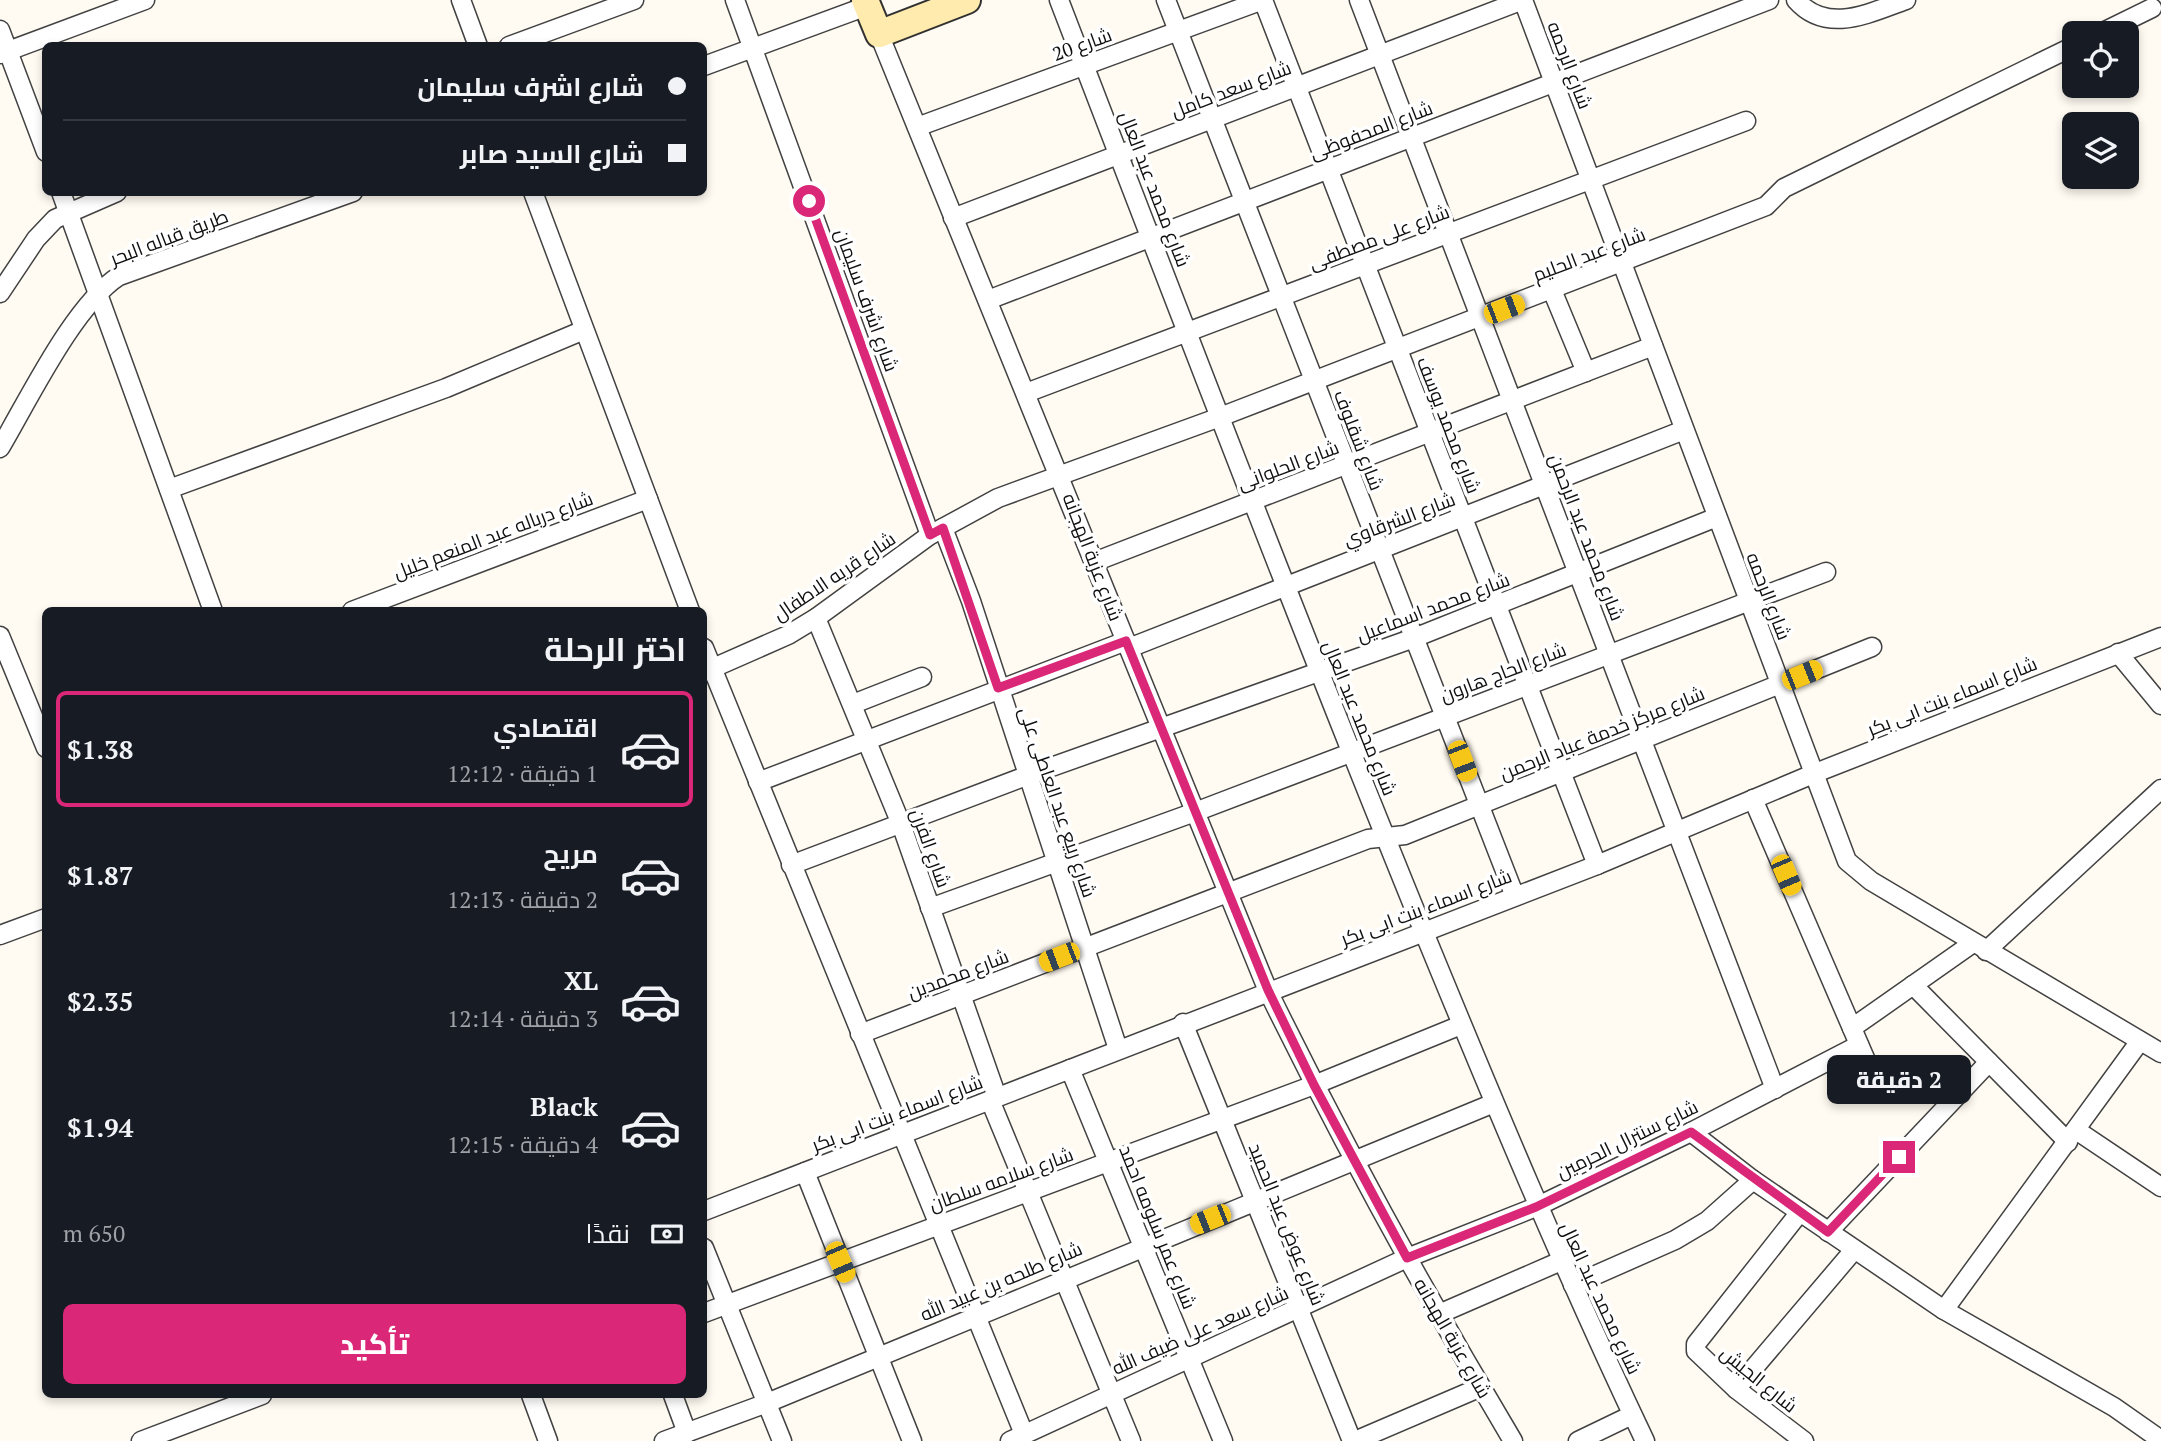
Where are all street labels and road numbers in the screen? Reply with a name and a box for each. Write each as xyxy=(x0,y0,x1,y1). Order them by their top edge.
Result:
street label: شارع الرحمه xyxy=(1540,17,1599,113)
street label: شارع 20 xyxy=(1049,21,1116,68)
street label: شارع سعد كامل xyxy=(1167,54,1295,125)
street label: شارع المحفوظى xyxy=(1306,95,1437,166)
street label: شارع محمد عبد العال xyxy=(1112,107,1197,271)
street label: شارع على مصطفى xyxy=(1305,198,1454,277)
street label: طريق قباله البحر xyxy=(105,203,232,272)
street label: شارع عبد الحليم xyxy=(1529,221,1649,288)
street label: شارع اشرف سليمان xyxy=(828,225,905,375)
street label: شارع محمد يوسف xyxy=(1410,353,1487,497)
street label: شارع شقلوف xyxy=(1327,386,1390,494)
street label: شارع الحلوانى xyxy=(1233,434,1343,497)
street label: شارع محمد عبد الرحمن xyxy=(1542,450,1631,625)
street label: شارع درباله عبد المنعم خليل xyxy=(389,485,597,586)
street label: شارع الشرقاوي xyxy=(1339,486,1459,554)
street label: شارع عزبة الهجانه xyxy=(1056,489,1129,625)
street label: شارع قريه الاطفال xyxy=(768,525,901,628)
street label: شارع الرحمه xyxy=(1739,548,1798,644)
street label: شارع محمد اسماعيل xyxy=(1353,566,1514,649)
street label: شارع الحاج هارون xyxy=(1436,636,1570,709)
street label: شارع محمد عبد العال xyxy=(1316,637,1403,800)
street label: شارع اسماء بنت ابى بكر xyxy=(1862,650,2041,743)
street label: شارع مركز خدمة عباد الرحمن xyxy=(1496,680,1709,787)
street label: شارع ربيع عبد العاطى على xyxy=(1012,703,1103,901)
street label: شارع الفرن xyxy=(904,805,957,891)
street label: شارع اسماء بنت ابى بكر xyxy=(1336,862,1516,953)
street label: شارع محمدين xyxy=(904,943,1013,1006)
street label: شارع اسماء بنت ابى بكر xyxy=(807,1068,987,1159)
street label: شارع سنترال الحرمين xyxy=(1552,1093,1703,1186)
street label: شارع عوض عبد الحميد xyxy=(1242,1139,1331,1309)
street label: شارع سلامه سلطان xyxy=(925,1141,1077,1218)
street label: شارع عمر سلومه احمد xyxy=(1112,1141,1203,1313)
street label: شارع محمد عبد العال xyxy=(1553,1218,1648,1379)
street label: شارع طلحه بن عبيد الله xyxy=(916,1235,1086,1328)
street label: شارع عزبة الهجانه xyxy=(1407,1273,1498,1403)
street label: شارع سعد على ضيف الله xyxy=(1108,1279,1293,1382)
street label: شارع الجيش xyxy=(1714,1340,1803,1419)

